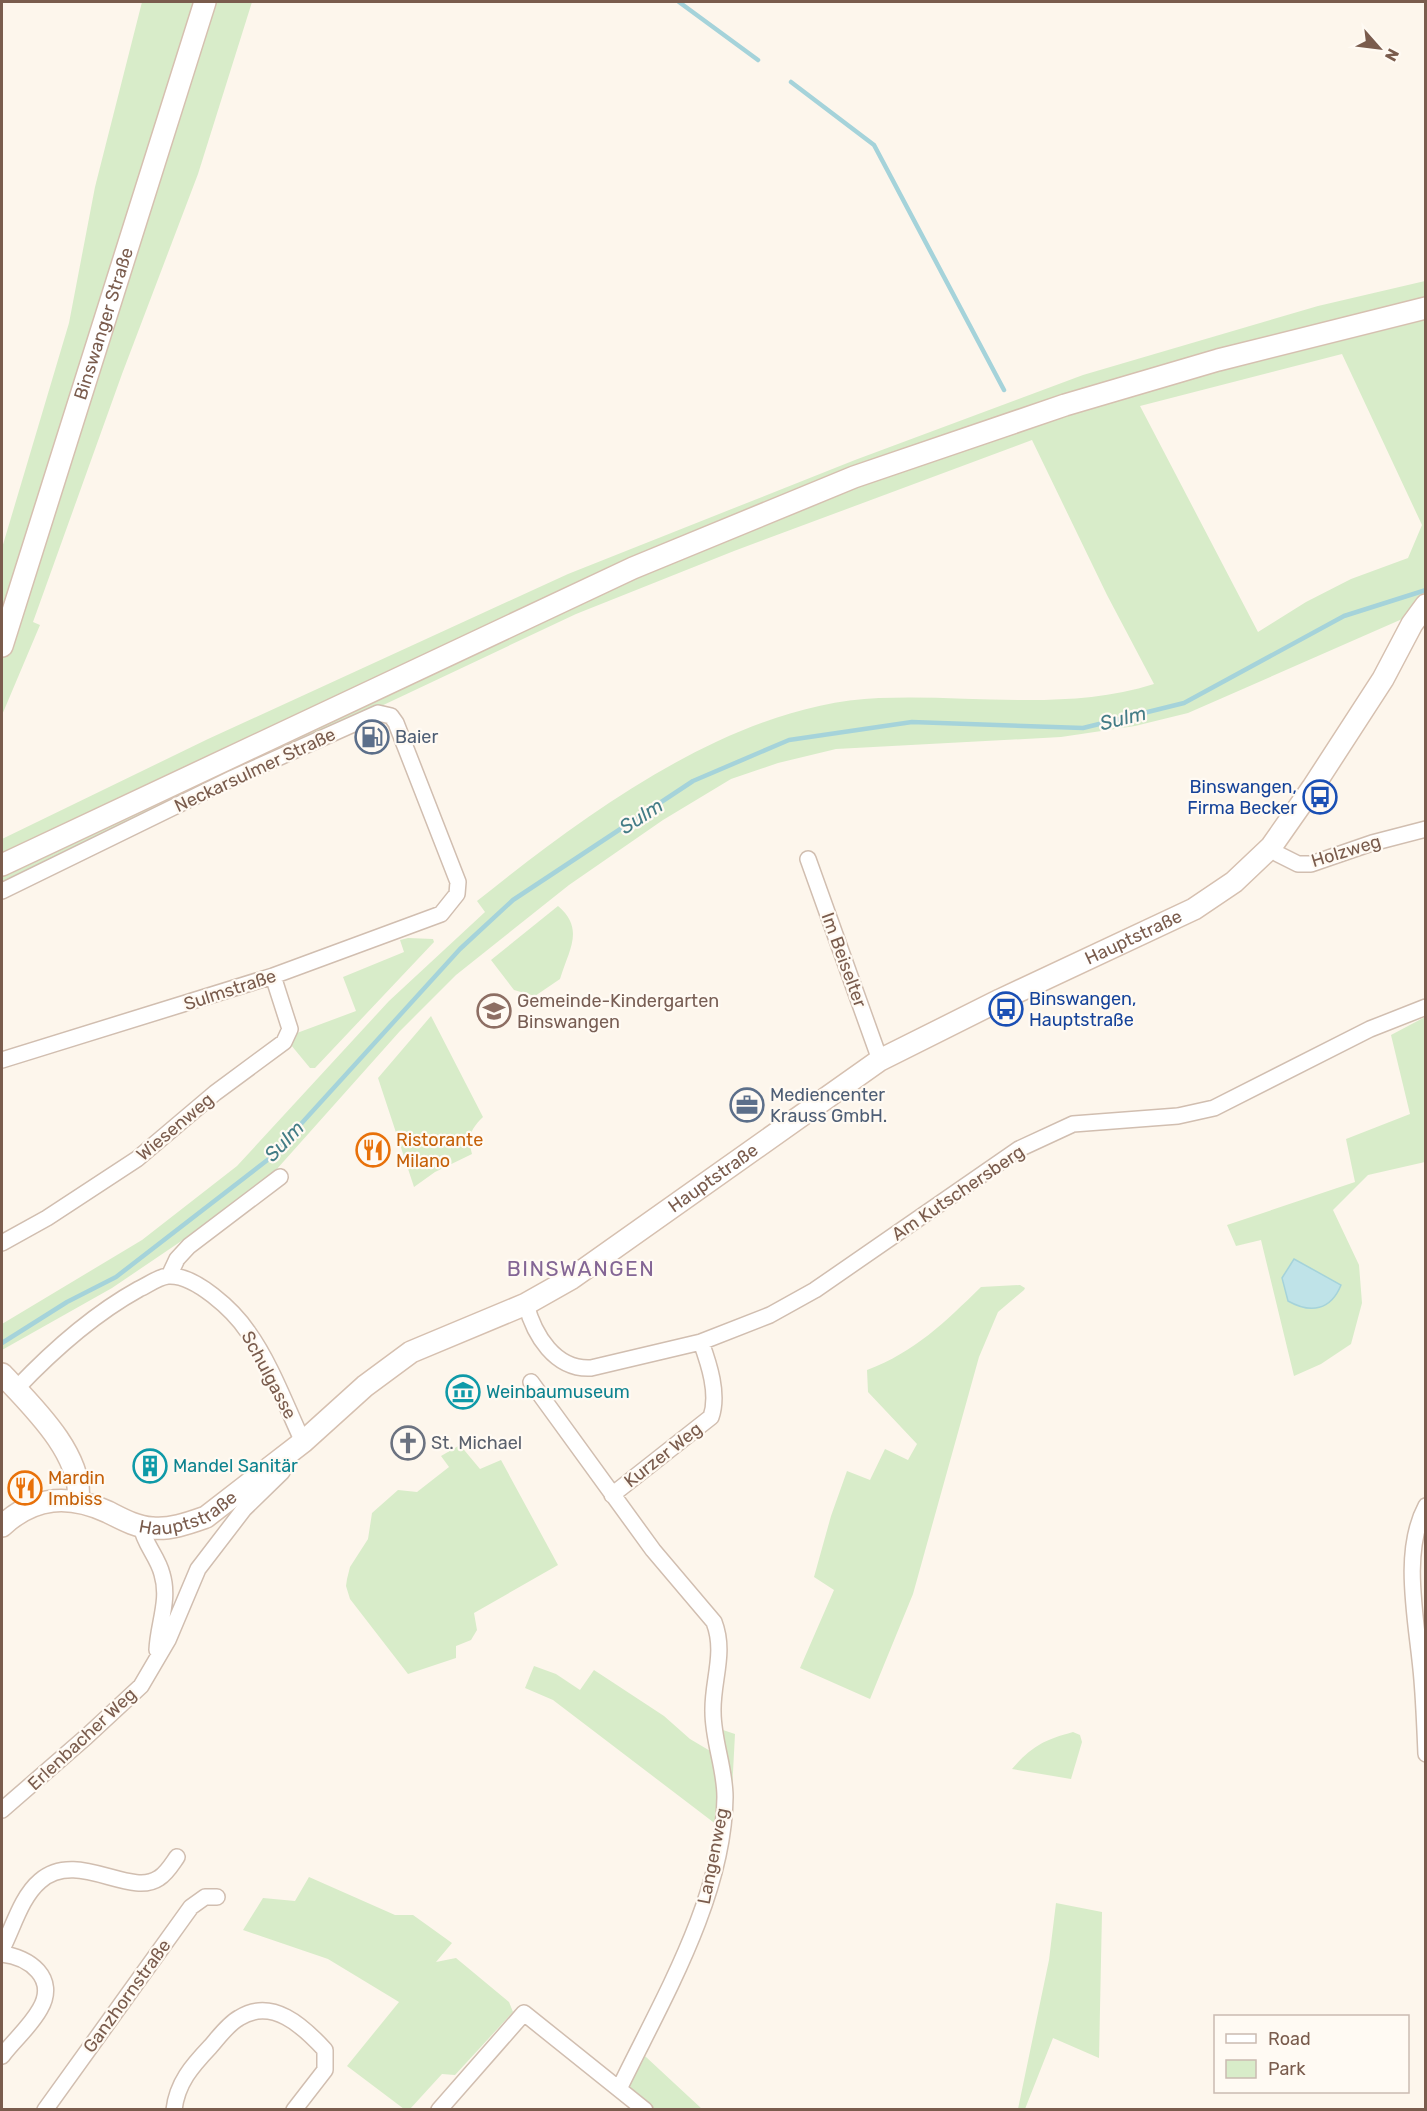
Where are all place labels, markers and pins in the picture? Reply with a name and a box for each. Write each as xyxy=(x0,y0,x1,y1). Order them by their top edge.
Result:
fuel station icon: Baier xyxy=(354,719,390,755)
place label: Baier xyxy=(395,726,438,748)
place label: Binswangen, Firma Becker xyxy=(1187,776,1297,819)
bus stop icon: Binswangen, Firma Becker xyxy=(1302,779,1338,815)
place label: Binswangen, Hauptstraße xyxy=(1029,988,1136,1031)
place label: Gemeinde-Kindergarten Binswangen xyxy=(517,990,719,1033)
bus stop icon: Binswangen, Hauptstraße xyxy=(988,991,1024,1027)
school or university icon: Gemeinde-Kindergarten Binswangen xyxy=(476,993,512,1029)
place label: Mediencenter Krauss GmbH. xyxy=(770,1084,887,1127)
office icon: Mediencenter Krauss GmbH. xyxy=(729,1087,765,1123)
place label: Ristorante Milano xyxy=(396,1129,483,1172)
restaurant icon: Ristorante Milano xyxy=(355,1132,391,1168)
museum icon: Weinbaumuseum xyxy=(445,1374,481,1410)
place label: Weinbaumuseum xyxy=(486,1381,630,1403)
church icon: St. Michael xyxy=(390,1425,426,1461)
place label: St. Michael xyxy=(431,1432,522,1454)
building icon: Mandel Sanitär xyxy=(132,1448,168,1484)
place label: Mandel Sanitär xyxy=(173,1455,298,1477)
place label: Mardin Imbiss xyxy=(48,1467,105,1510)
restaurant icon: Mardin Imbiss xyxy=(7,1470,43,1506)

